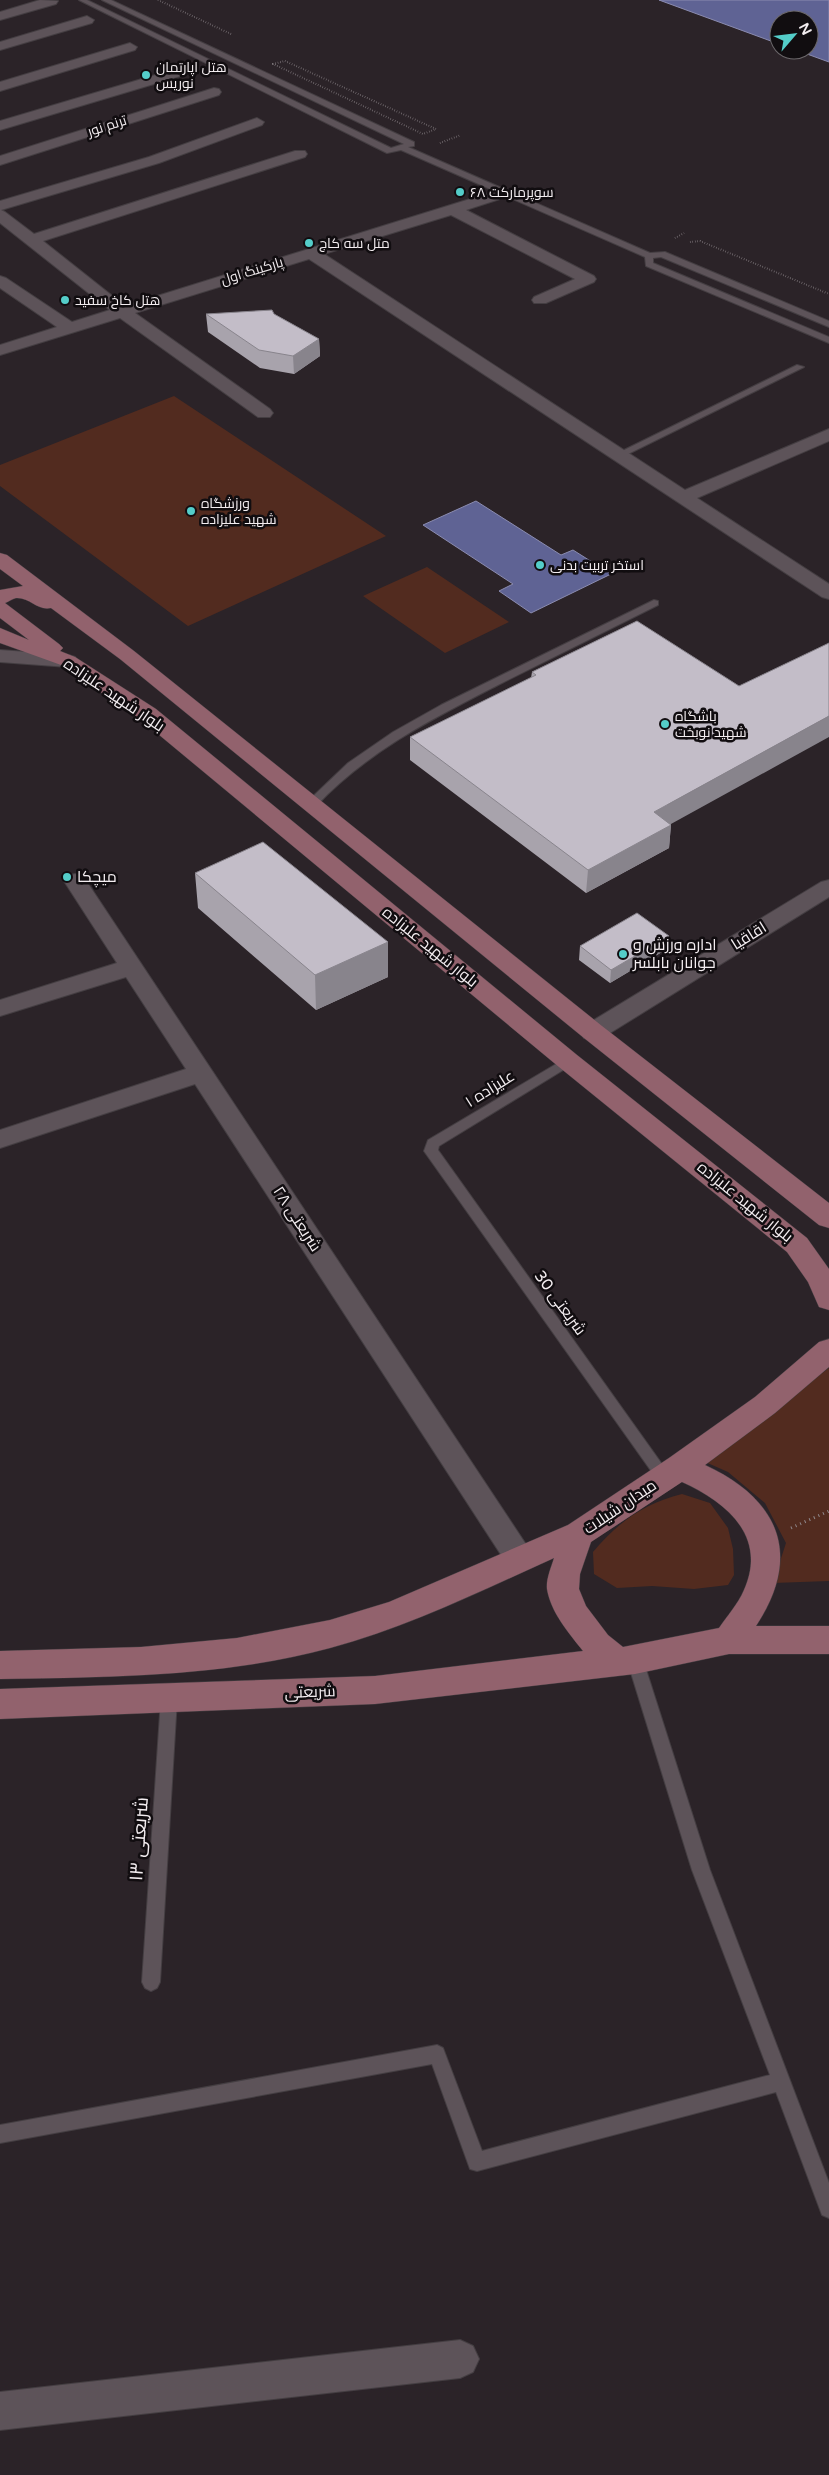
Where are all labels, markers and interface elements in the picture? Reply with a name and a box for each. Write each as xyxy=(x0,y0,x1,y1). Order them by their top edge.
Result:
north arrow xyxy=(769,10,819,60)
text: N xyxy=(795,20,815,38)
place label: هتل اپارتمان نوريس xyxy=(156,59,227,92)
marker: هتل اپارتمان نوريس xyxy=(140,69,152,81)
street label: ترنم نور xyxy=(84,112,129,142)
place label: سوپرمارکت ۶۸ xyxy=(470,184,554,202)
marker: سوپرمارکت ۶۸ xyxy=(454,186,466,198)
place label: متل سه کاج xyxy=(319,235,390,252)
marker: متل سه کاج xyxy=(303,237,315,249)
street label: پارکینگ اول xyxy=(219,253,286,289)
place label: هتل کاخ سفید xyxy=(75,292,160,309)
marker: هتل کاخ سفید xyxy=(59,294,71,306)
place label: ورزشگاه شهید علیزاده xyxy=(201,495,277,528)
marker: ورزشگاه شهید علیزاده xyxy=(185,505,197,517)
place label: استخر تربیت بدنی xyxy=(550,557,644,574)
marker: استخر تربیت بدنی xyxy=(534,559,546,571)
street label: بلوار شهید علیزاده xyxy=(60,654,168,736)
place label: باشگاه شهید نوبخت xyxy=(675,708,747,741)
marker: باشگاه شهید نوبخت xyxy=(659,718,671,730)
place label: میچکا xyxy=(77,867,117,888)
marker: میچکا xyxy=(61,871,73,883)
street label: بلوار شهید علیزاده xyxy=(378,902,482,992)
street label: اقاقیا xyxy=(728,917,770,955)
place label: اداره ورزش و جوانان بابلسر xyxy=(632,935,716,973)
marker: اداره ورزش و جوانان بابلسر xyxy=(617,948,629,960)
street label: علیزاده ۱ xyxy=(462,1066,518,1112)
street label: بلوار شهید علیزاده xyxy=(693,1157,797,1247)
street label: شریعتی ۲۸ xyxy=(269,1183,325,1255)
street label: شریعتی 30 xyxy=(530,1267,590,1339)
street label: میدان شیلات xyxy=(580,1475,660,1539)
street label: شریعتی xyxy=(284,1681,336,1703)
street label: شریعتی ۱۳ xyxy=(125,1796,153,1882)

